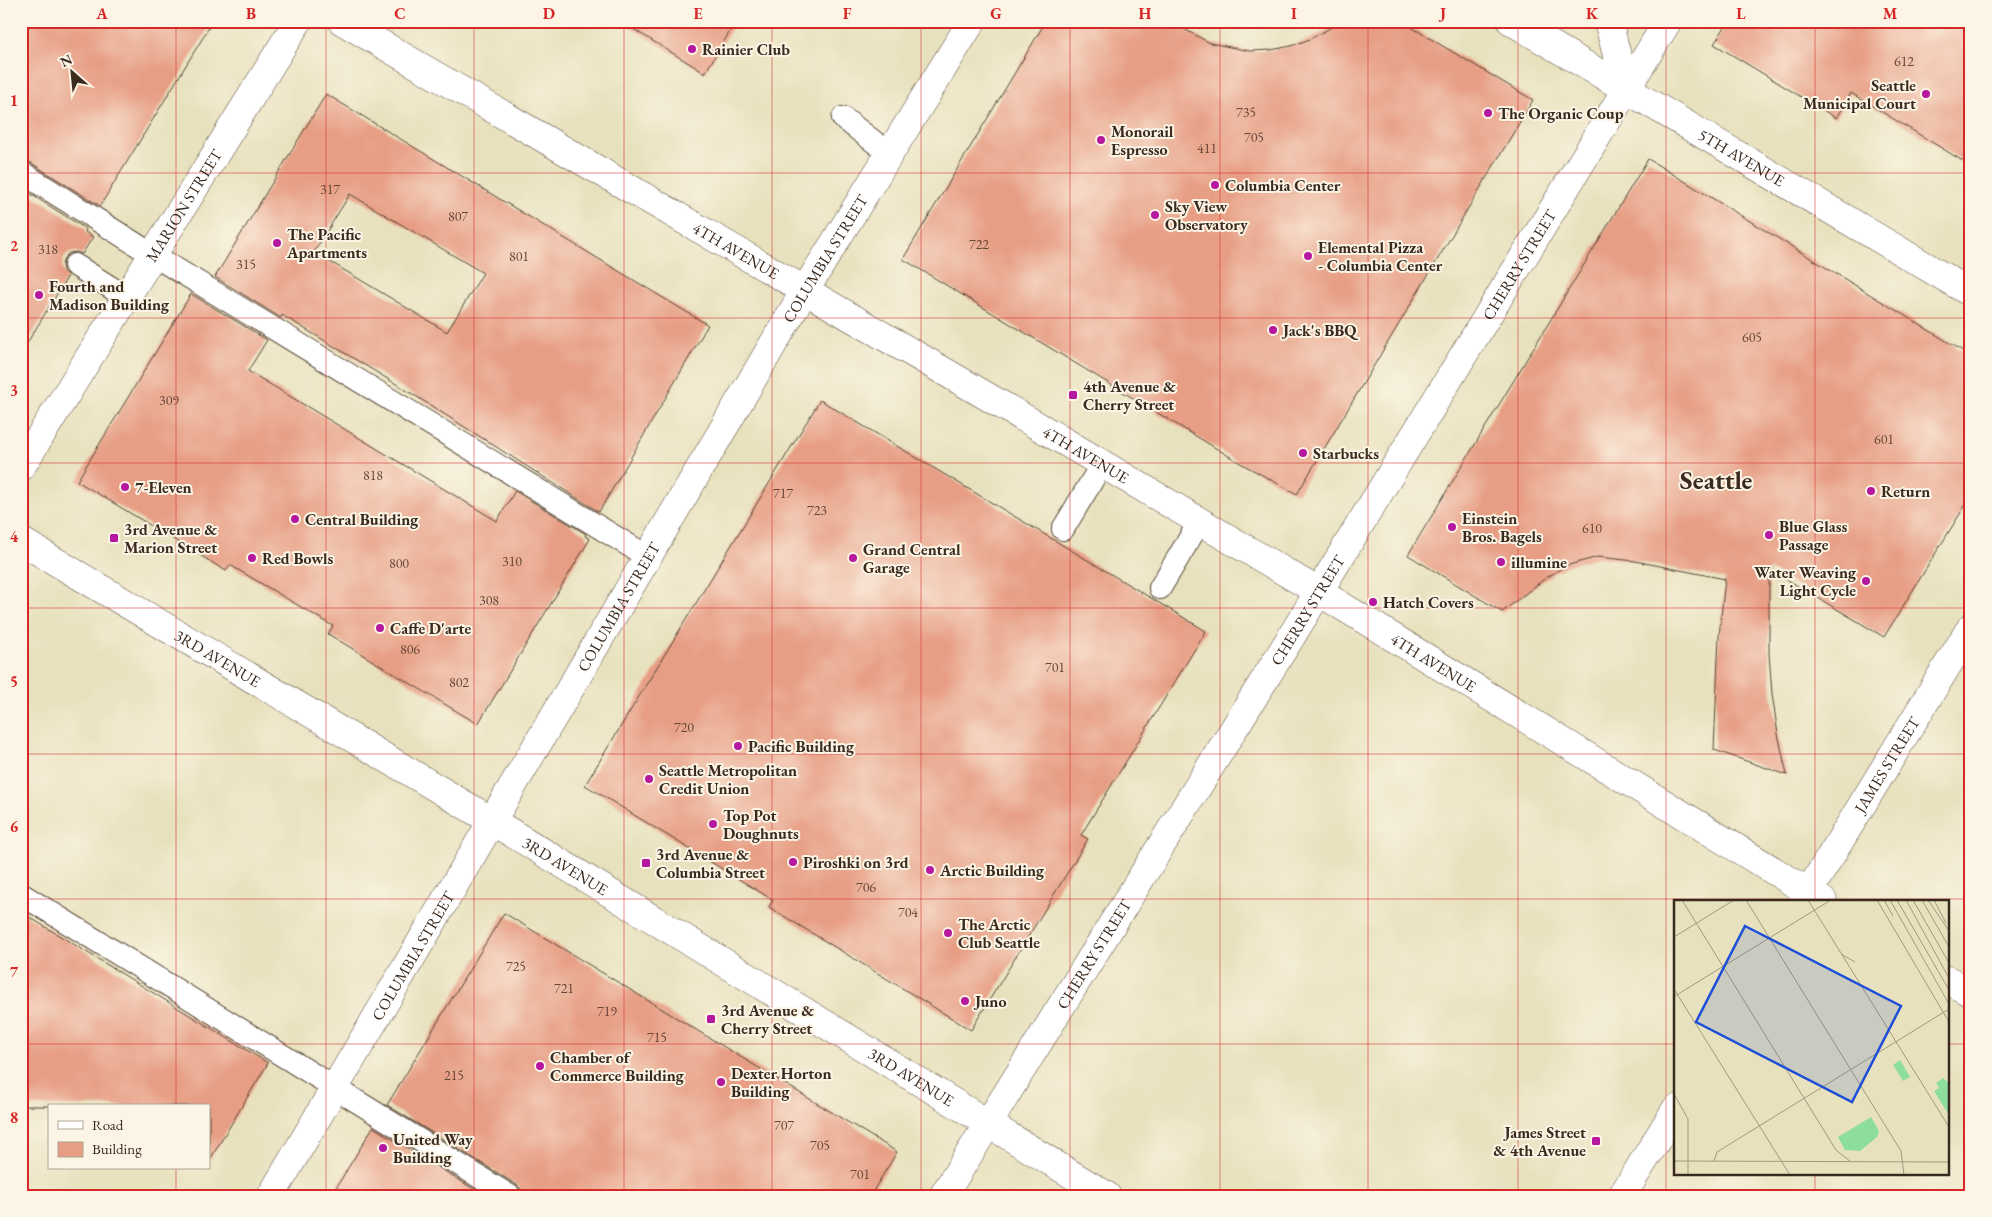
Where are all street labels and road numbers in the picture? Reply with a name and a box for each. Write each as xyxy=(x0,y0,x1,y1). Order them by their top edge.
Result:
street label: 5TH AVENUE xyxy=(1694,124,1788,192)
street label: MARION STREET xyxy=(141,145,227,266)
street label: COLUMBIA STREET xyxy=(778,190,873,327)
street label: CHERRY STREET xyxy=(1478,206,1561,324)
street label: 4TH AVENUE xyxy=(689,217,783,284)
street label: 4TH AVENUE xyxy=(1039,421,1133,488)
street label: COLUMBIA STREET xyxy=(572,538,665,676)
street label: CHERRY STREET xyxy=(1266,551,1350,669)
street label: 3RD AVENUE xyxy=(171,625,264,692)
street label: 4TH AVENUE xyxy=(1387,628,1480,697)
street label: JAMES STREET xyxy=(1849,713,1925,819)
street label: 3RD AVENUE xyxy=(519,832,612,900)
street label: COLUMBIA STREET xyxy=(367,887,460,1024)
street label: CHERRY STREET xyxy=(1052,895,1136,1013)
street label: 3RD AVENUE xyxy=(864,1043,958,1111)

